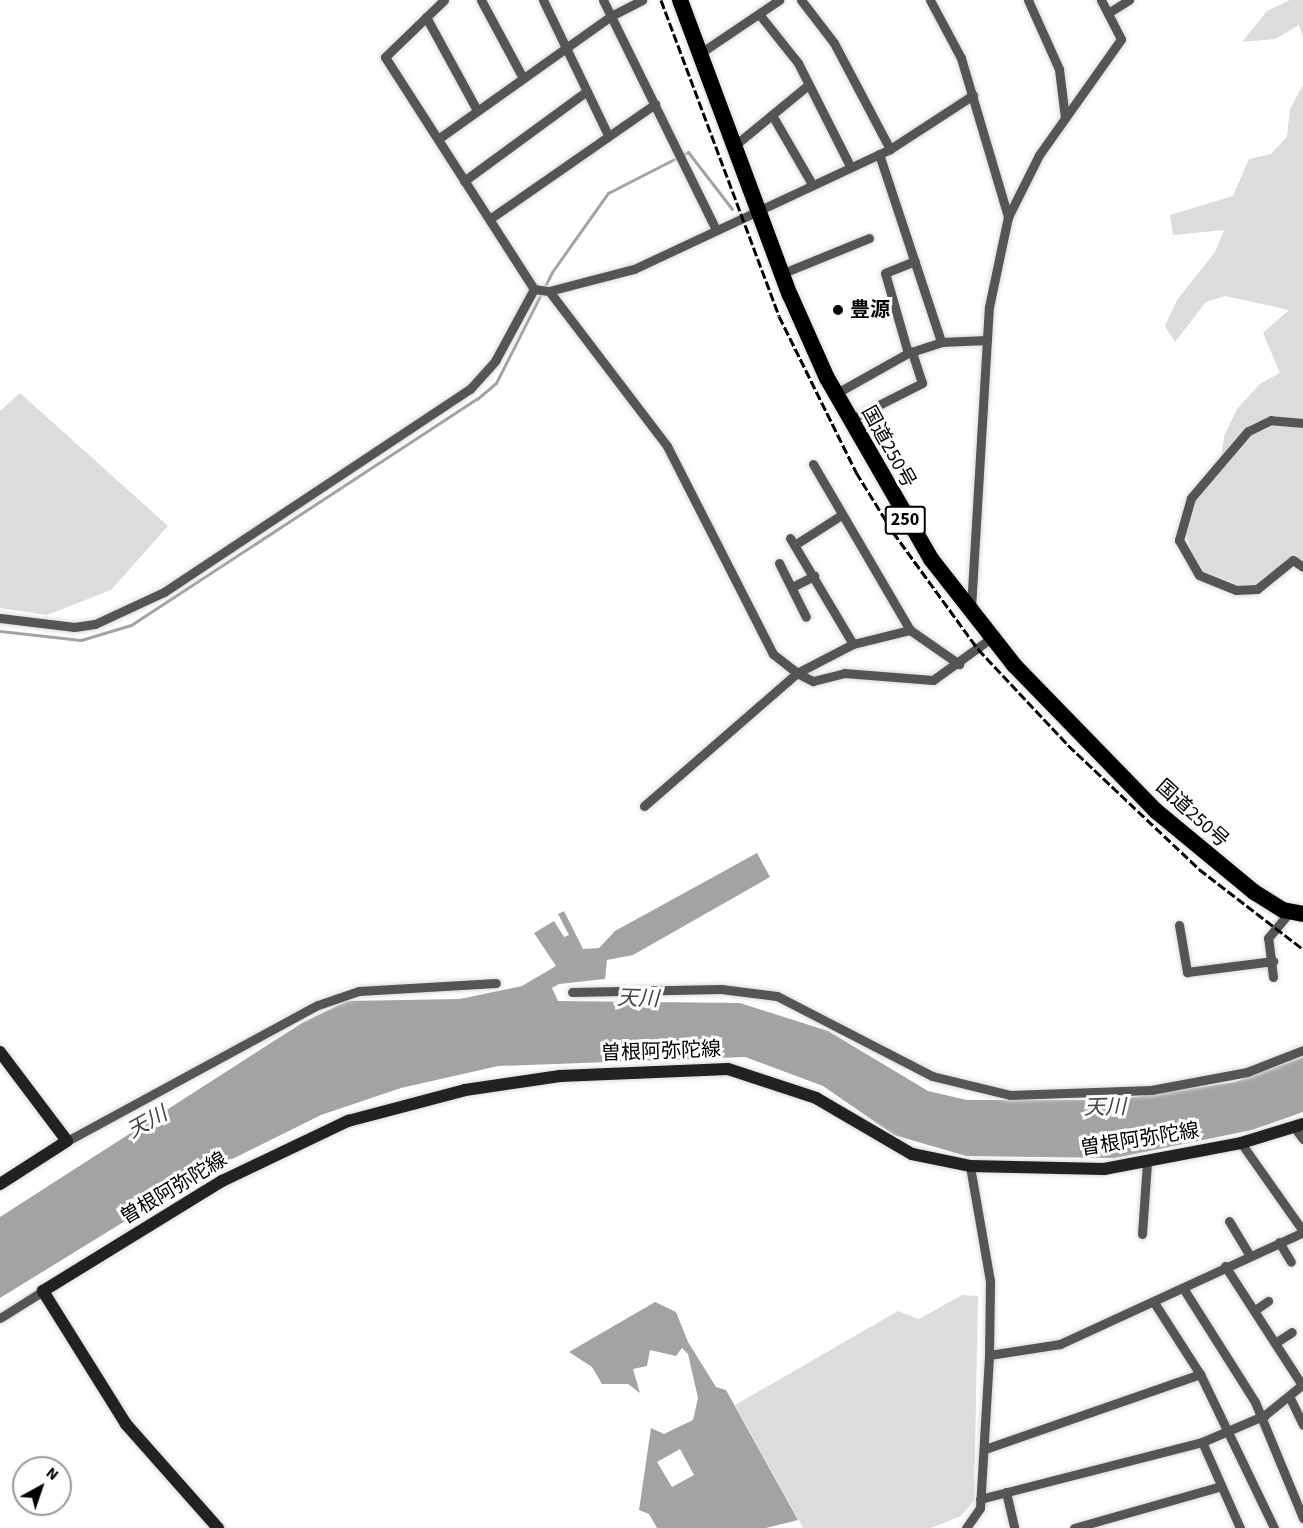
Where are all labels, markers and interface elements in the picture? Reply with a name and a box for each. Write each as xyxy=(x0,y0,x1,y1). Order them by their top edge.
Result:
place label: 豊源 xyxy=(850,298,890,322)
marker: 豊源 xyxy=(831,303,845,317)
street label: 国道250号 xyxy=(856,402,920,492)
road number: 250 xyxy=(884,505,926,535)
street label: 国道250号 xyxy=(1151,775,1233,853)
water label: 天川 xyxy=(617,985,659,1011)
street label: 曽根阿弥陀線 xyxy=(601,1038,721,1066)
water label: 天川 xyxy=(1084,1094,1126,1120)
water label: 天川 xyxy=(123,1101,171,1143)
street label: 曽根阿弥陀線 xyxy=(1079,1119,1201,1161)
street label: 曽根阿弥陀線 xyxy=(116,1148,232,1230)
north arrow xyxy=(12,1456,72,1516)
text: N xyxy=(41,1462,63,1486)

